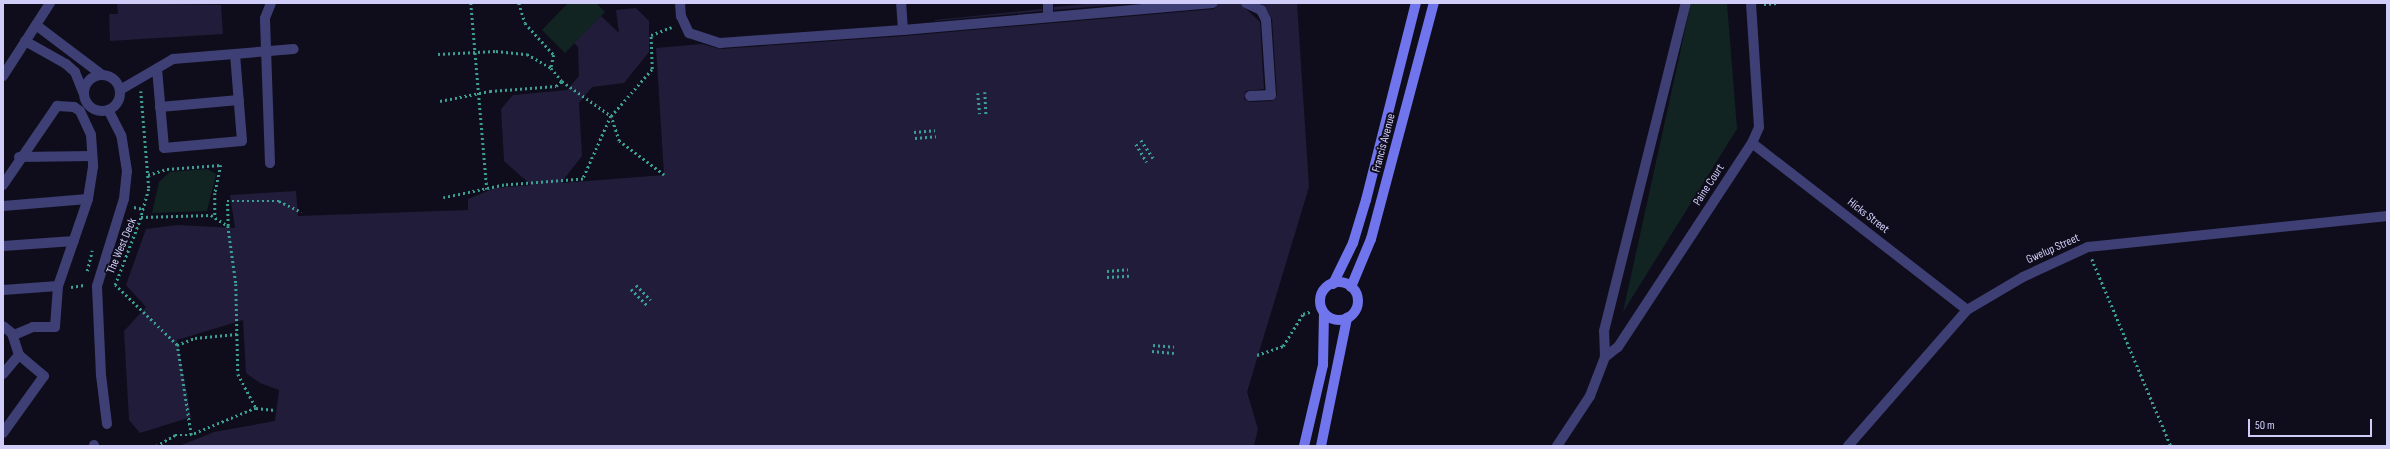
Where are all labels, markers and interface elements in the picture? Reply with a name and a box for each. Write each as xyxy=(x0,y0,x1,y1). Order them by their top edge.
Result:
street label: Francis Avenue xyxy=(1369,112,1399,174)
street label: Paine Court xyxy=(1690,162,1728,208)
street label: Hicks Street xyxy=(1844,195,1892,237)
street label: The West Deck xyxy=(104,216,140,276)
street label: Gwelup Street xyxy=(2024,231,2082,267)
scale bar xyxy=(2250,411,2374,437)
text: 50 m xyxy=(2255,418,2275,433)

